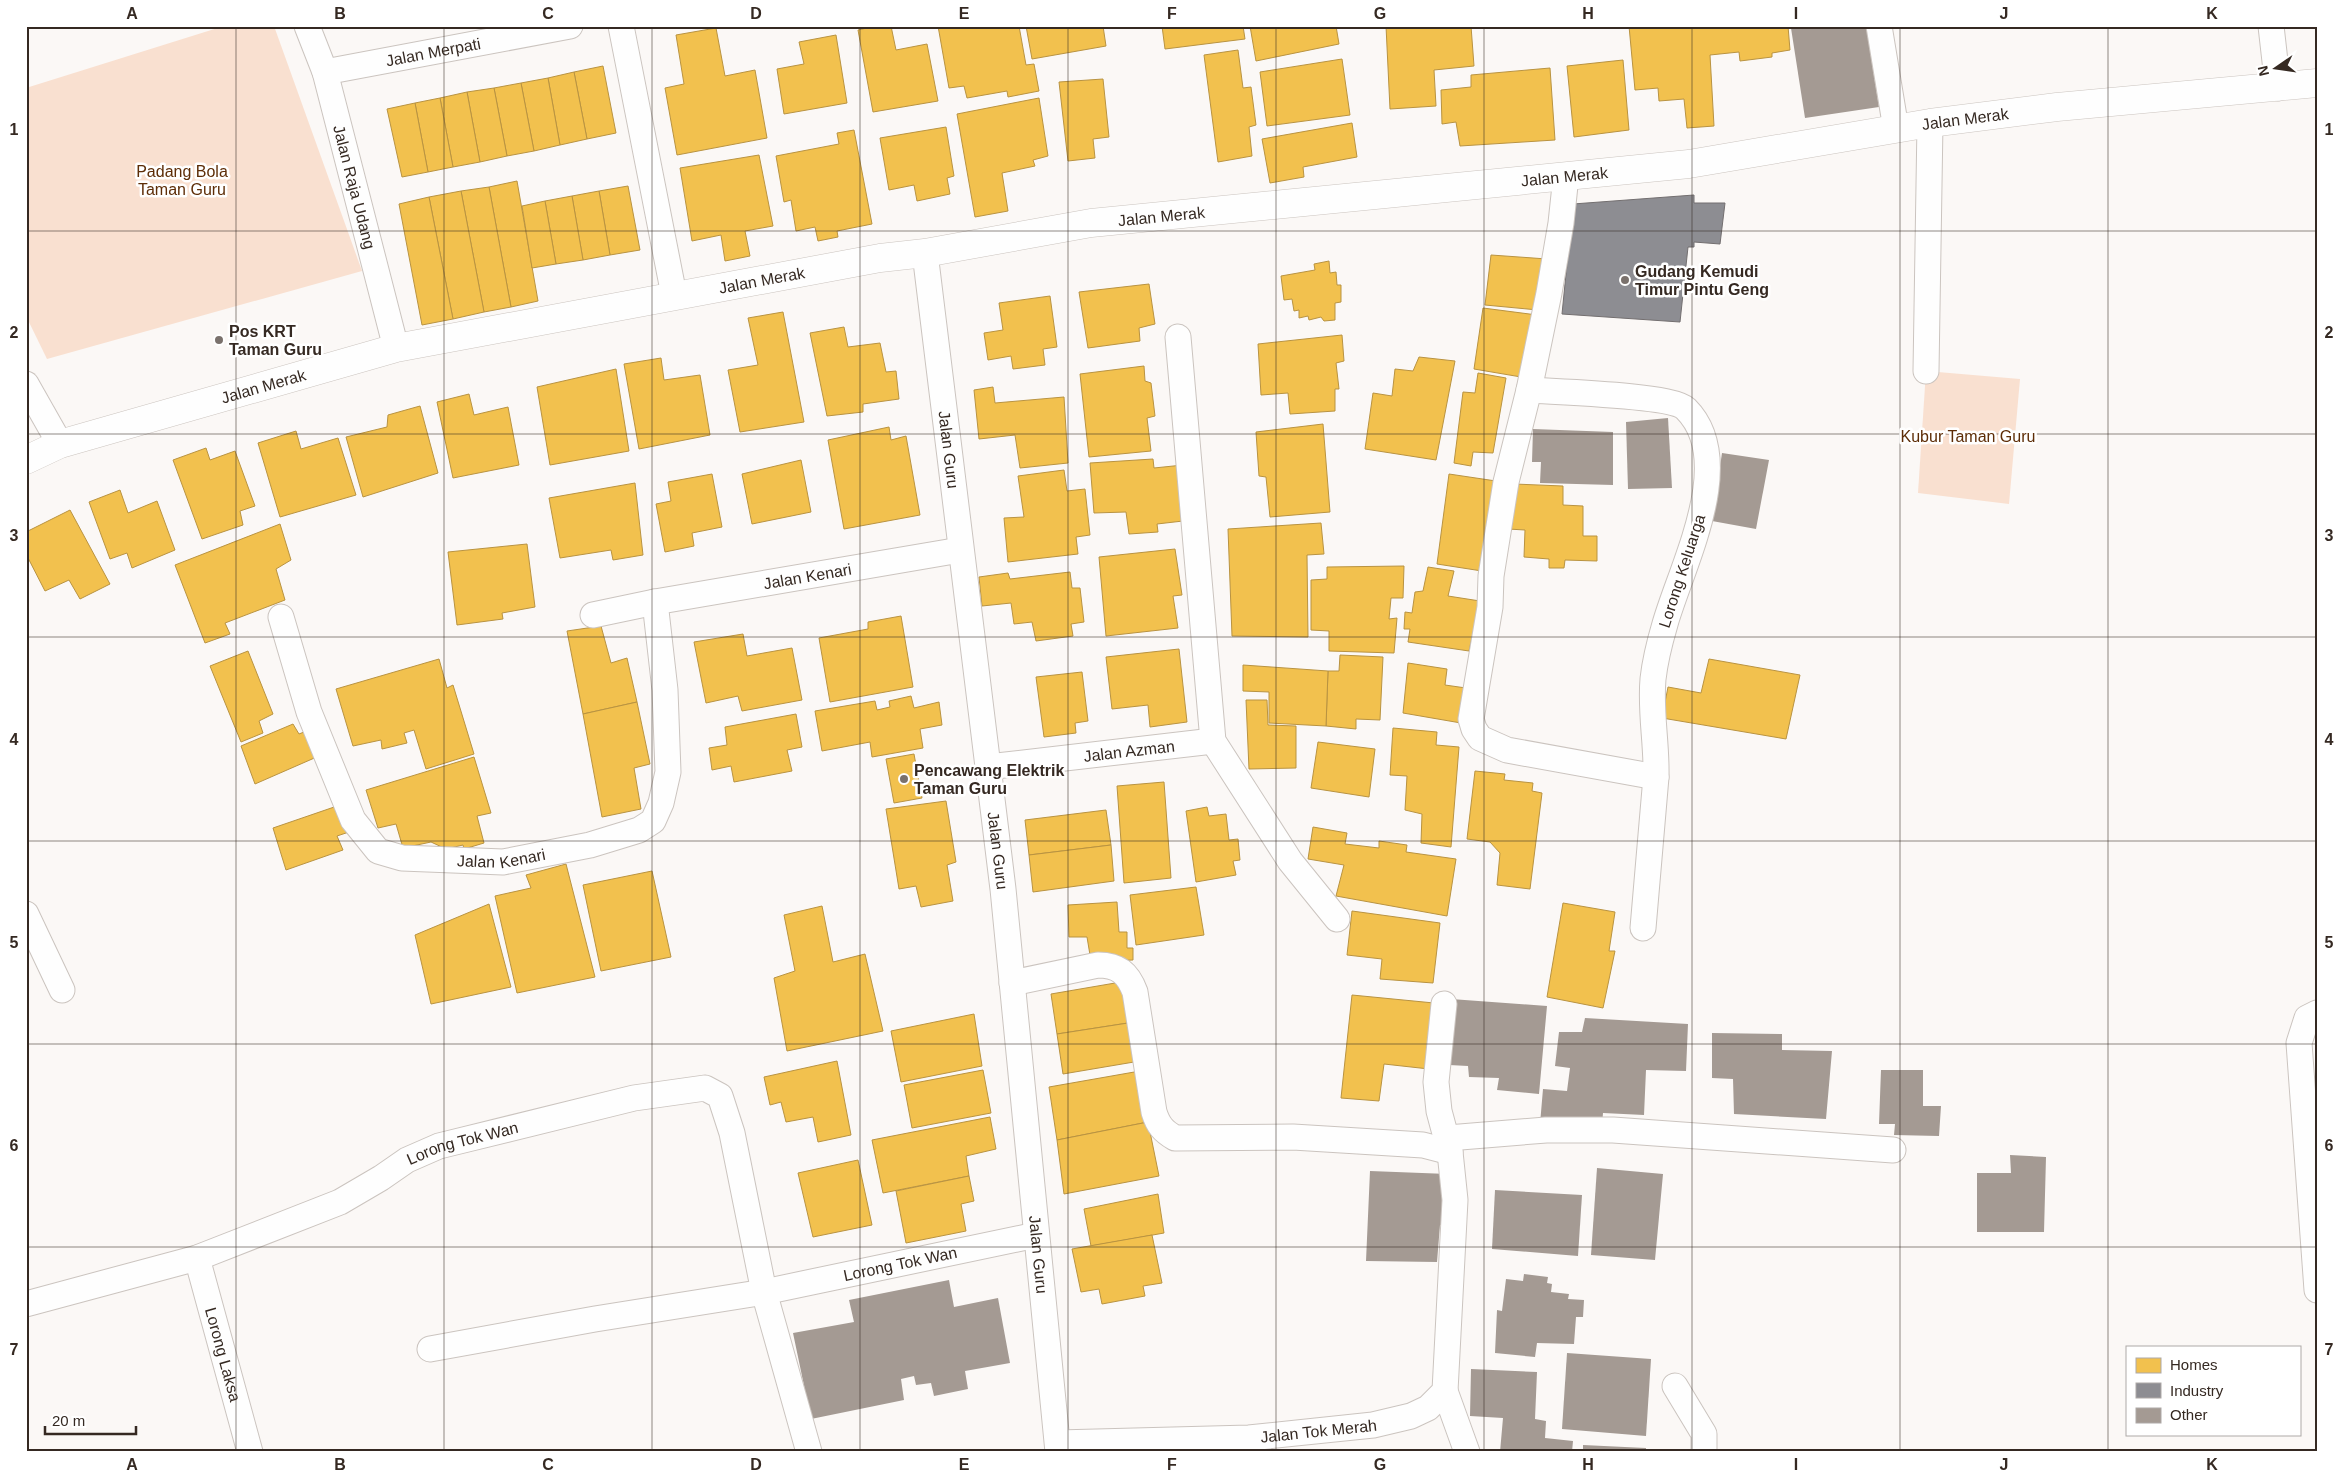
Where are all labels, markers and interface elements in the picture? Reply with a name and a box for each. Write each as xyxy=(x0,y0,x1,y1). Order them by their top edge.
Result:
text: A xyxy=(126,5,138,22)
text: B xyxy=(334,5,346,22)
text: C xyxy=(542,5,554,22)
text: D xyxy=(750,5,762,22)
text: E xyxy=(959,5,970,22)
text: F xyxy=(1167,5,1177,22)
text: G xyxy=(1374,5,1386,22)
text: H xyxy=(1582,5,1594,22)
text: I xyxy=(1794,5,1798,22)
text: J xyxy=(2000,5,2008,22)
text: K xyxy=(2206,5,2218,22)
street label: Jalan Merpati xyxy=(384,34,482,69)
north arrow xyxy=(2250,42,2300,92)
text: N xyxy=(2254,64,2272,78)
street label: Jalan Merak xyxy=(1920,105,2010,133)
text: 1 xyxy=(10,121,19,138)
text: 1 xyxy=(2325,121,2334,138)
street label: Jalan Raja Udang xyxy=(330,123,379,251)
park label: Padang Bola Taman Guru xyxy=(136,163,228,198)
street label: Jalan Merak xyxy=(1520,163,1610,189)
street label: Jalan Merak xyxy=(1117,203,1207,229)
street label: Jalan Merak xyxy=(717,263,807,296)
place label: Gudang Kemudi Timur Pintu Geng xyxy=(1635,263,1769,298)
marker: Gudang Kemudi Timur Pintu Geng xyxy=(1619,274,1631,286)
place label: Pos KRT Taman Guru xyxy=(229,323,322,358)
text: 2 xyxy=(10,324,19,341)
text: 2 xyxy=(2325,324,2334,341)
marker: Pos KRT Taman Guru xyxy=(213,334,225,346)
street label: Jalan Merak xyxy=(219,365,309,406)
street label: Jalan Guru xyxy=(936,410,962,489)
park label: Kubur Taman Guru xyxy=(1901,428,2035,445)
street label: Lorong Keluarga xyxy=(1656,512,1708,630)
text: 3 xyxy=(10,527,19,544)
text: 3 xyxy=(2325,527,2334,544)
street label: Jalan Kenari xyxy=(762,560,853,592)
text: 4 xyxy=(10,731,19,748)
text: 4 xyxy=(2325,731,2334,748)
street label: Jalan Azman xyxy=(1083,737,1176,764)
place label: Pencawang Elektrik Taman Guru xyxy=(914,762,1064,797)
marker: Pencawang Elektrik Taman Guru xyxy=(898,773,910,785)
street label: Jalan Guru xyxy=(985,811,1011,890)
street label: Jalan Kenari xyxy=(457,845,547,871)
text: 5 xyxy=(10,934,19,951)
text: 5 xyxy=(2325,934,2334,951)
street label: Lorong Tok Wan xyxy=(404,1118,520,1168)
text: 6 xyxy=(10,1137,19,1154)
text: 6 xyxy=(2325,1137,2334,1154)
street label: Jalan Guru xyxy=(1026,1215,1051,1294)
street label: Lorong Tok Wan xyxy=(842,1243,959,1284)
street label: Lorong Laksa xyxy=(202,1305,244,1404)
text: 7 xyxy=(10,1341,19,1358)
text: 7 xyxy=(2325,1341,2334,1358)
legend xyxy=(2126,1346,2300,1436)
text: Homes xyxy=(2170,1356,2218,1373)
text: Industry xyxy=(2170,1382,2224,1399)
scale bar xyxy=(45,1403,136,1435)
text: Other xyxy=(2170,1406,2208,1423)
text: 20 m xyxy=(52,1412,85,1429)
street label: Jalan Tok Merah xyxy=(1259,1416,1378,1445)
text: A xyxy=(126,1456,138,1473)
text: B xyxy=(334,1456,346,1473)
text: C xyxy=(542,1456,554,1473)
text: D xyxy=(750,1456,762,1473)
text: E xyxy=(959,1456,970,1473)
text: F xyxy=(1167,1456,1177,1473)
text: G xyxy=(1374,1456,1386,1473)
text: H xyxy=(1582,1456,1594,1473)
text: I xyxy=(1794,1456,1798,1473)
text: J xyxy=(2000,1456,2008,1473)
text: K xyxy=(2206,1456,2218,1473)

